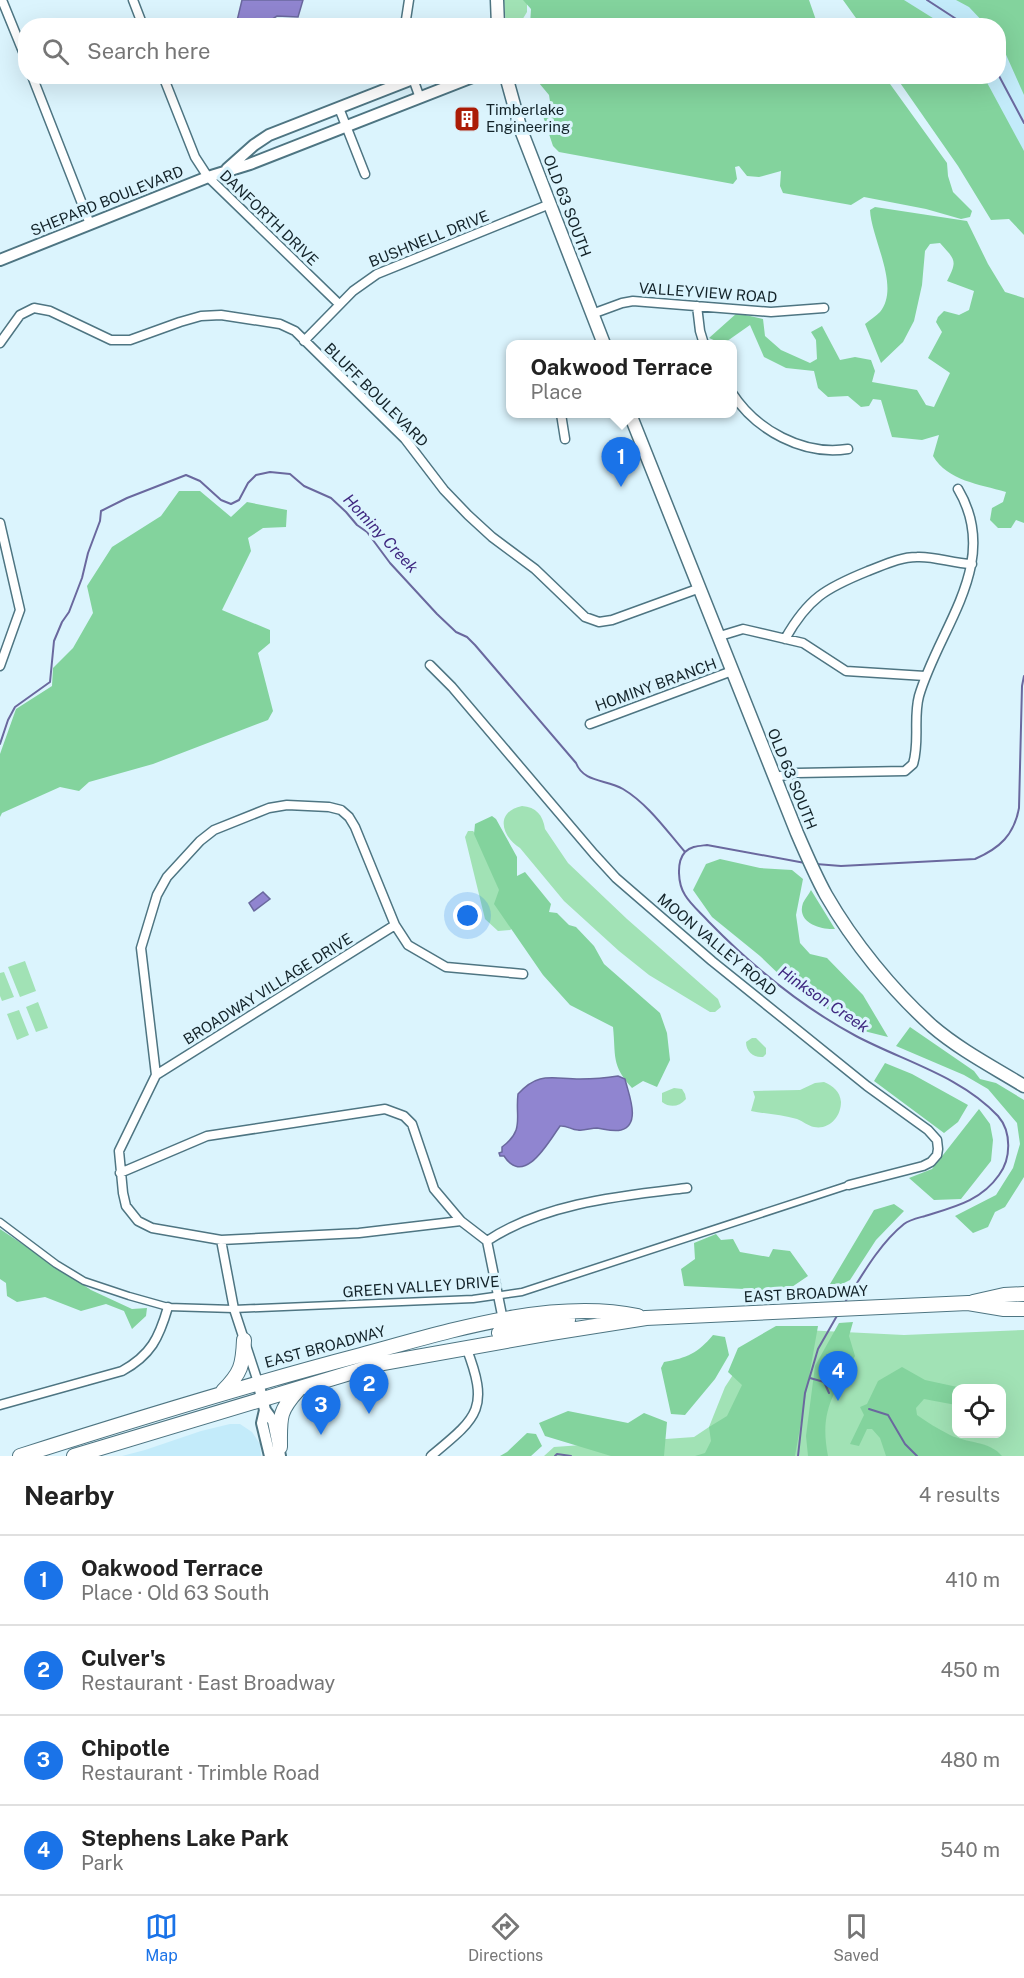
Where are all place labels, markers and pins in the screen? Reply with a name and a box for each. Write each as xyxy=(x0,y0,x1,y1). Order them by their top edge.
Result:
place label: Timberlake Engineering xyxy=(486,101,570,135)
building icon: Timberlake Engineering xyxy=(452,104,482,134)
pin: 1 xyxy=(602,438,640,487)
pin: 4 xyxy=(818,1352,858,1401)
pin: 2 xyxy=(350,1364,388,1414)
pin: 3 xyxy=(302,1386,340,1435)

